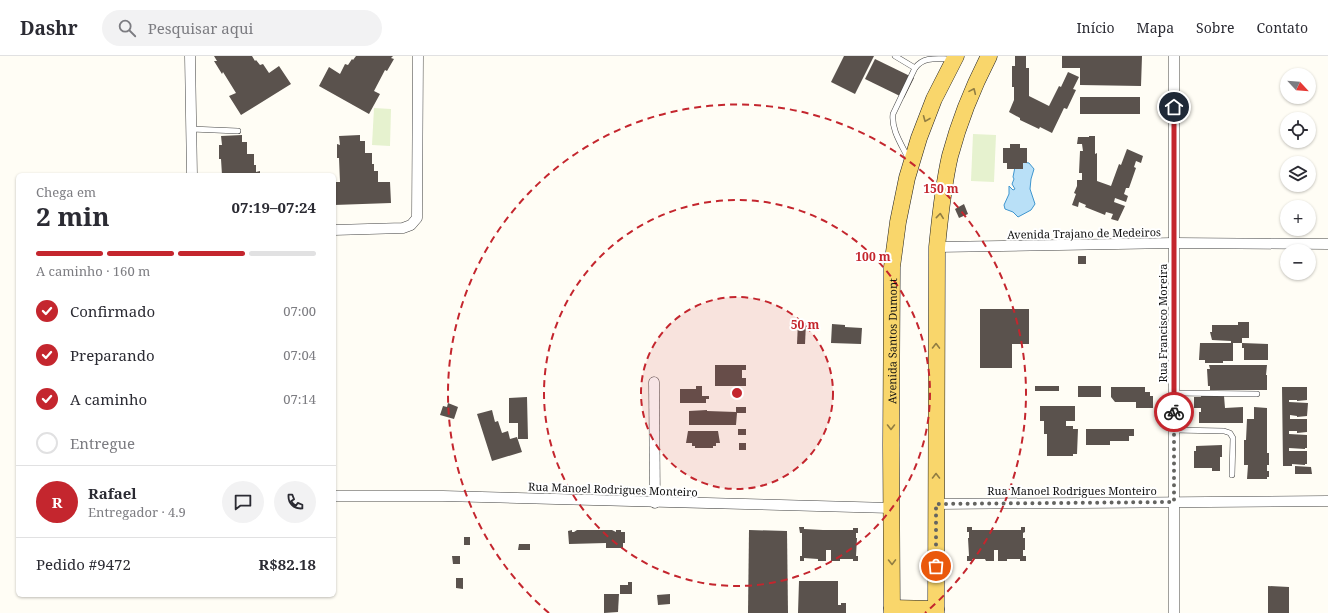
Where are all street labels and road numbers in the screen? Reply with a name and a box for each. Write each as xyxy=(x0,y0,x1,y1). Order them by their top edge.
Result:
street label: Avenida Trajano de Medeiros xyxy=(1007,224,1161,242)
street label: Rua Francisco Moreira xyxy=(1155,264,1170,382)
street label: Avenida Santos Dumont xyxy=(884,278,899,404)
street label: Rua Manoel Rodrigues Monteiro xyxy=(528,479,698,499)
street label: Rua Manoel Rodrigues Monteiro xyxy=(987,483,1157,498)

